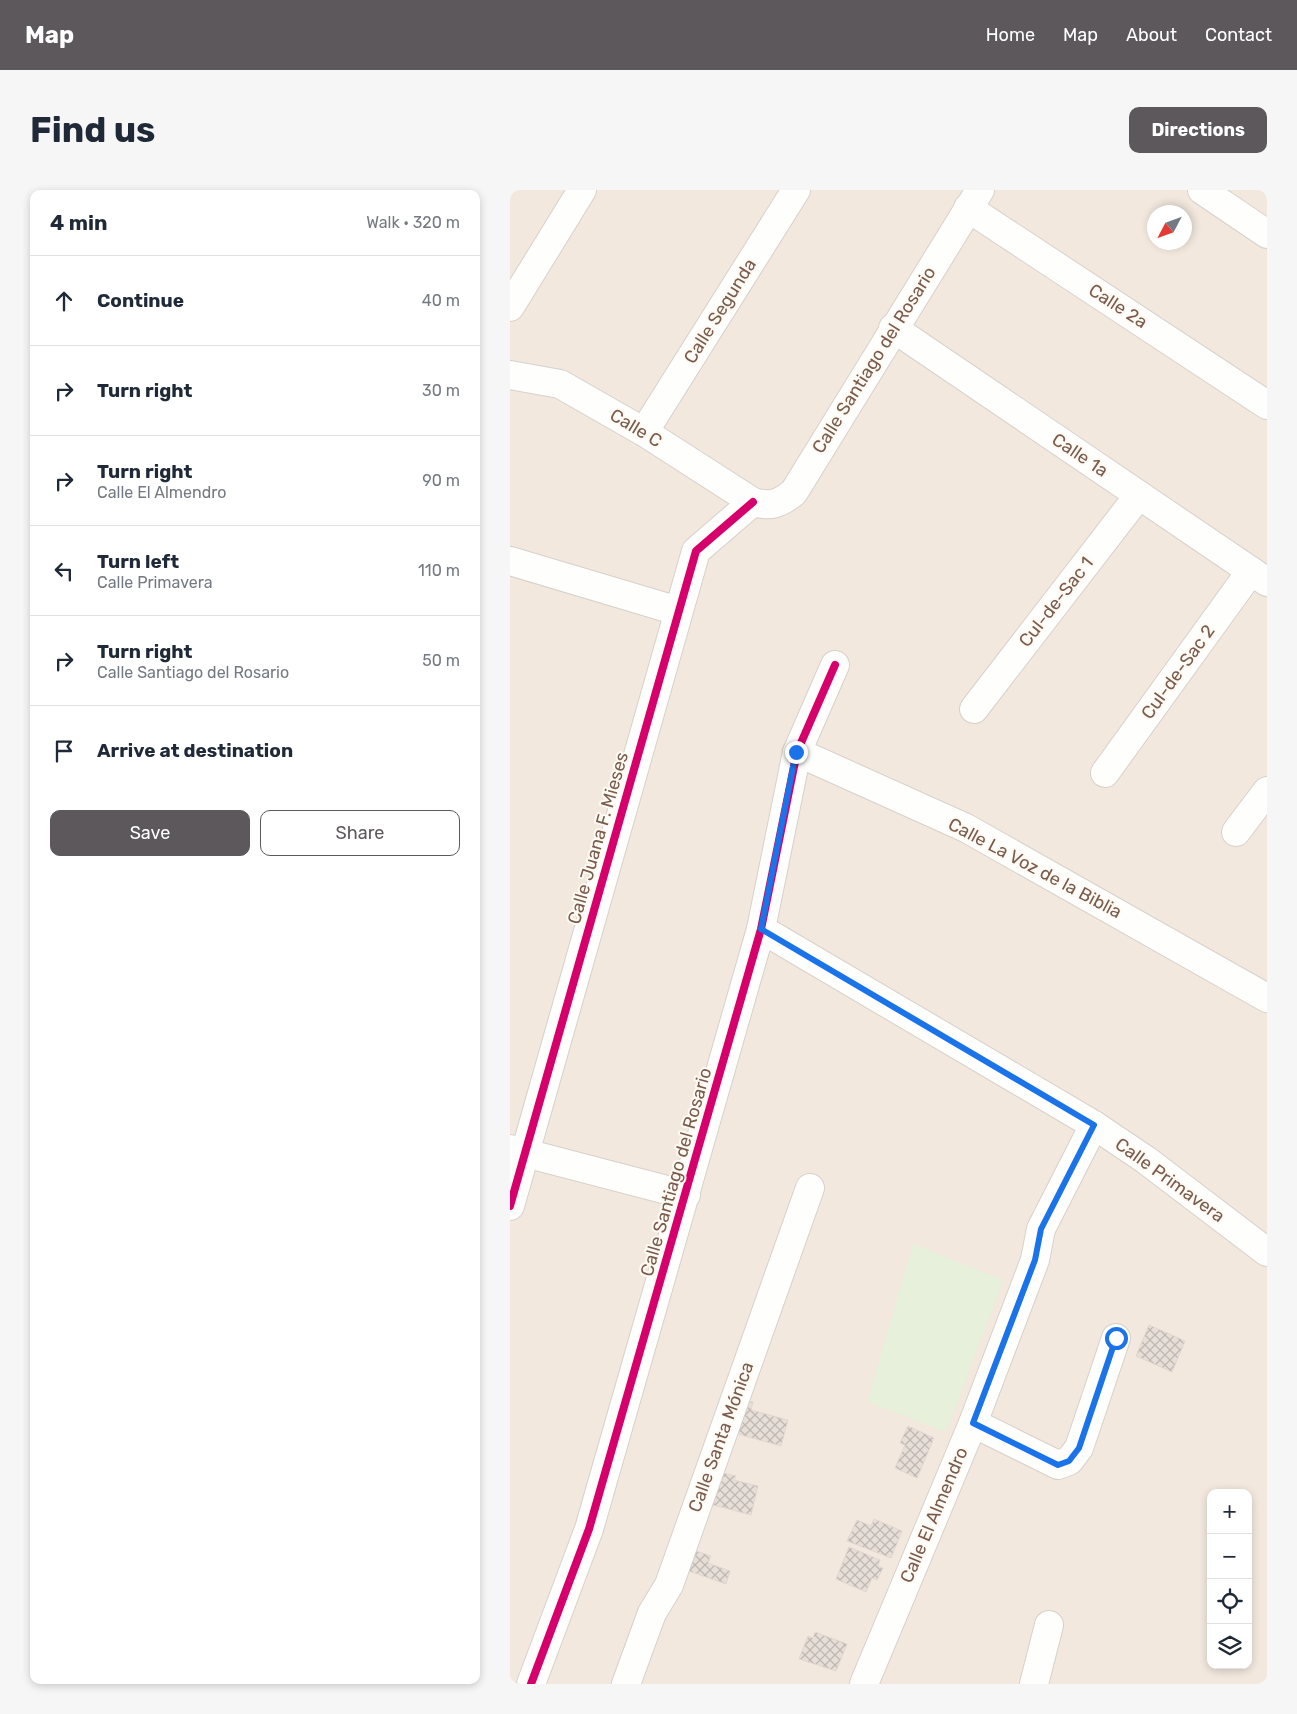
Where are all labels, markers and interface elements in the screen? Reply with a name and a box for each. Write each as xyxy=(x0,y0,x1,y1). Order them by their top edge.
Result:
text: Map xyxy=(25,21,74,49)
text: Home xyxy=(986,24,1035,46)
text: Map xyxy=(1063,24,1098,46)
text: About xyxy=(1126,24,1177,46)
text: Contact xyxy=(1205,24,1272,46)
button: Directions xyxy=(1129,107,1267,153)
text: Find us xyxy=(30,109,155,151)
north arrow xyxy=(1147,205,1192,250)
text: 4 min xyxy=(50,210,108,235)
text: Walk · 320 m xyxy=(366,213,460,232)
street label: Calle Segunda xyxy=(679,254,761,368)
street label: Calle Santiago del Rosario xyxy=(807,263,941,457)
street label: Calle 2a xyxy=(1084,279,1152,333)
icon: ahead xyxy=(50,287,78,315)
text: Continue xyxy=(97,289,184,312)
text: 40 m xyxy=(422,291,460,310)
icon: right xyxy=(50,377,78,405)
text: Turn right xyxy=(97,379,192,402)
text: 30 m xyxy=(422,381,460,400)
street label: Calle C xyxy=(606,404,666,452)
street label: Calle 1a xyxy=(1048,428,1112,482)
text: Turn right xyxy=(97,460,192,483)
icon: right xyxy=(50,467,78,495)
text: 90 m xyxy=(422,471,460,490)
text: Calle El Almendro xyxy=(97,483,226,502)
text: Turn left xyxy=(97,550,179,573)
street label: Cul-de-Sac 1 xyxy=(1014,553,1098,651)
icon: left xyxy=(50,557,78,585)
text: 110 m xyxy=(418,561,460,580)
text: Calle Primavera xyxy=(97,573,213,592)
street label: Cul-de-Sac 2 xyxy=(1136,621,1220,723)
text: Turn right xyxy=(97,640,192,663)
icon: right xyxy=(50,647,78,675)
text: 50 m xyxy=(422,651,460,670)
text: Calle Santiago del Rosario xyxy=(97,663,289,682)
icon: arrive xyxy=(50,737,78,765)
text: Arrive at destination xyxy=(97,739,293,762)
route end xyxy=(785,741,808,764)
street label: Calle Juana F. Mieses xyxy=(563,749,633,927)
button: Save xyxy=(50,810,250,856)
button: Share xyxy=(260,810,460,856)
street label: Calle La Voz de la Biblia xyxy=(944,813,1126,923)
street label: Calle Santiago del Rosario xyxy=(636,1065,716,1279)
street label: Calle Primavera xyxy=(1111,1133,1229,1227)
route start xyxy=(1105,1327,1128,1350)
street label: Calle Santa Mónica xyxy=(684,1359,758,1515)
street label: Calle El Almendro xyxy=(895,1444,973,1586)
map controls xyxy=(1207,1489,1252,1669)
button: + xyxy=(1207,1489,1252,1534)
button: − xyxy=(1207,1534,1252,1579)
button: locate xyxy=(1207,1579,1252,1624)
button: layers xyxy=(1207,1624,1252,1669)

